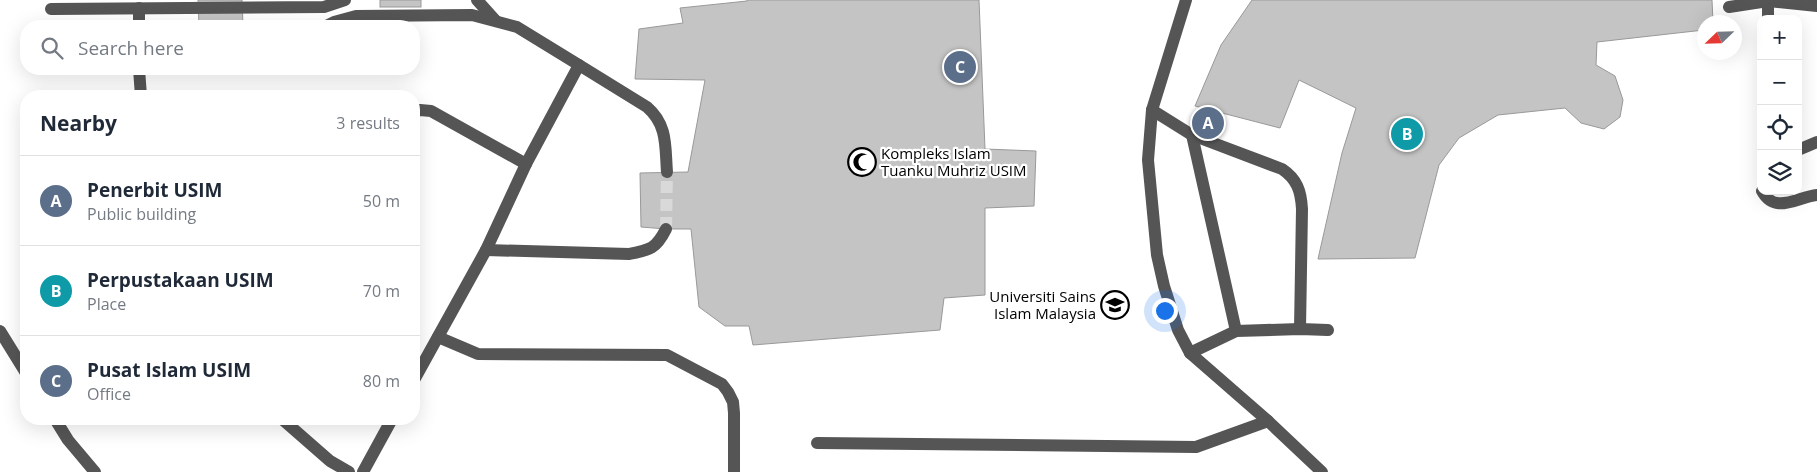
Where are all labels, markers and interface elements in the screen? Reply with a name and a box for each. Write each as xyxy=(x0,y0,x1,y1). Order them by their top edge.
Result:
north arrow xyxy=(1697,15,1742,60)
map controls xyxy=(1757,15,1802,195)
button: + xyxy=(1757,15,1802,60)
search box xyxy=(20,20,420,75)
icon: search xyxy=(38,34,66,62)
text: Search here xyxy=(78,35,184,61)
pin: C xyxy=(944,48,976,86)
button: − xyxy=(1757,60,1802,105)
pin: A xyxy=(1192,104,1224,142)
button: locate xyxy=(1757,105,1802,150)
text: Nearby xyxy=(40,109,117,137)
text: 3 results xyxy=(336,112,400,134)
pin: B xyxy=(1391,115,1423,153)
place label: Kompleks Islam Tuanku Muhriz USIM xyxy=(881,143,1027,180)
mosque icon: Kompleks Islam Tuanku Muhriz USIM xyxy=(847,147,877,177)
button: layers xyxy=(1757,150,1802,195)
text: Penerbit USIM xyxy=(87,177,223,203)
text: A xyxy=(50,190,62,212)
text: 50 m xyxy=(363,190,400,212)
text: Public building xyxy=(87,203,196,225)
text: Perpustakaan USIM xyxy=(87,267,274,293)
text: B xyxy=(51,280,61,302)
text: 70 m xyxy=(363,280,400,302)
place label: Universiti Sains Islam Malaysia xyxy=(989,286,1096,323)
school or university icon: Universiti Sains Islam Malaysia xyxy=(1100,290,1130,320)
text: Place xyxy=(87,293,126,315)
your location xyxy=(1152,298,1178,324)
text: Pusat Islam USIM xyxy=(87,357,251,383)
text: C xyxy=(51,370,61,392)
text: 80 m xyxy=(363,370,400,392)
text: Office xyxy=(87,383,131,405)

